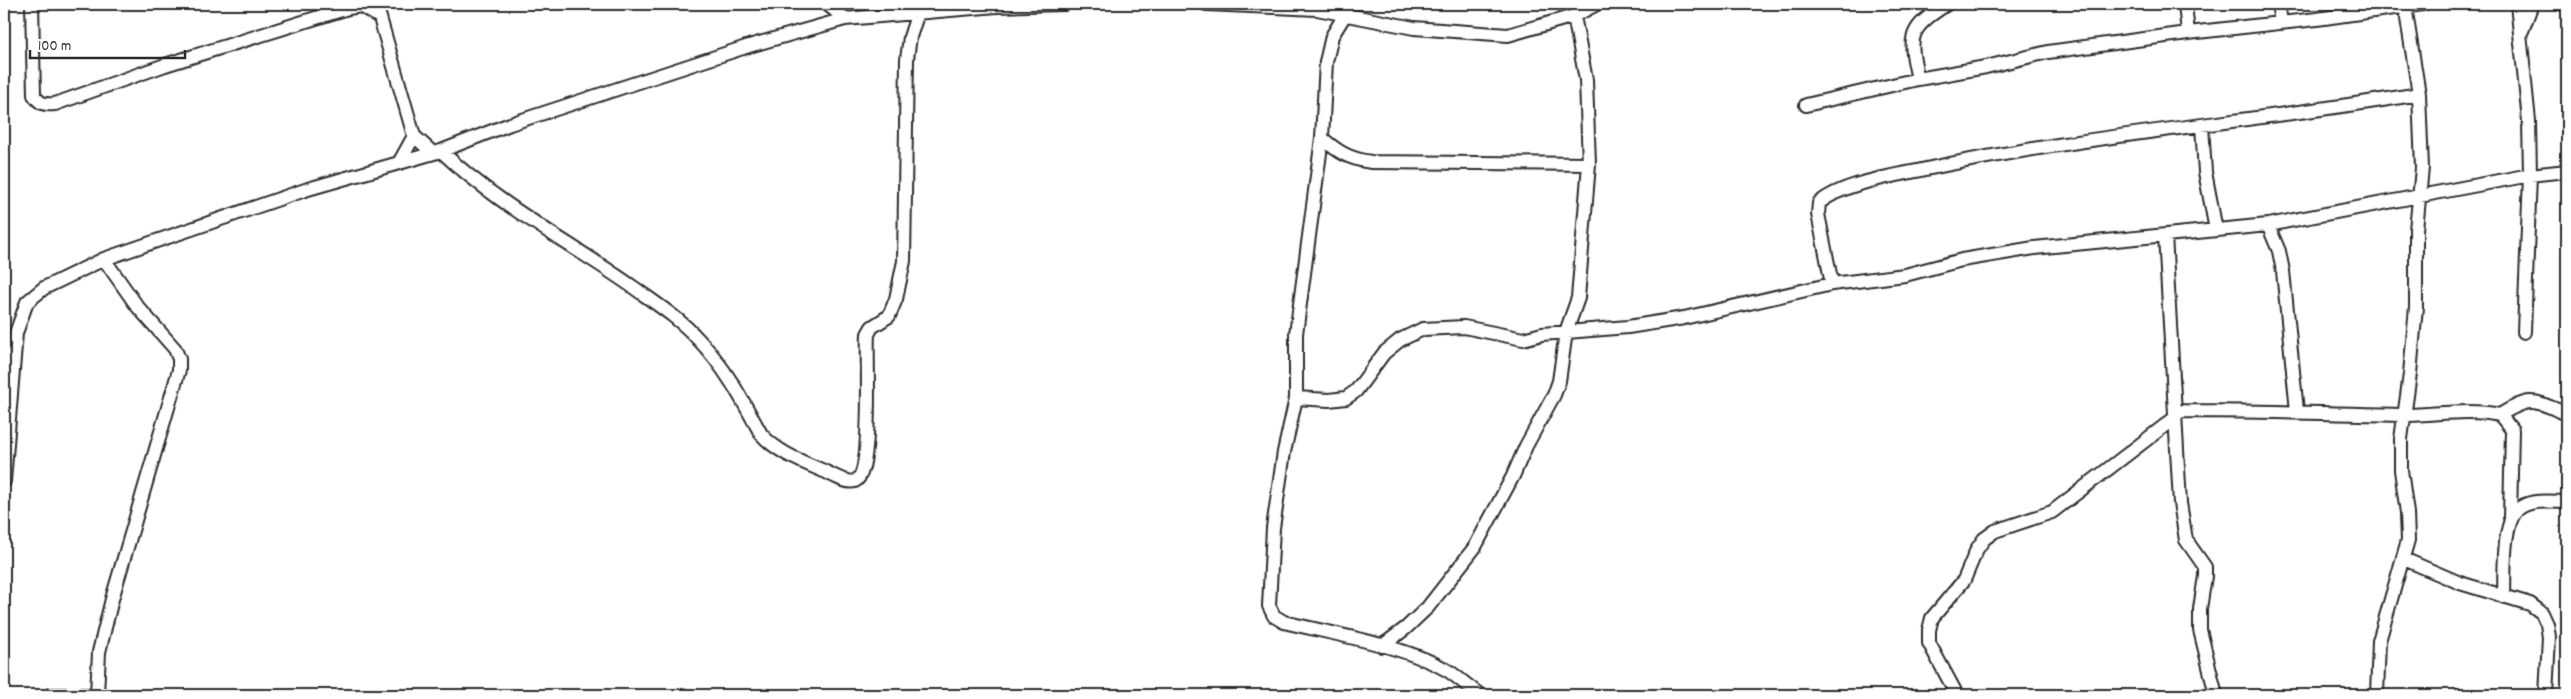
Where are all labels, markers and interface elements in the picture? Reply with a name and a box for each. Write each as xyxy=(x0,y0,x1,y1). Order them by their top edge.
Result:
scale bar xyxy=(30,28,185,60)
text: 100 m xyxy=(38,36,71,58)

